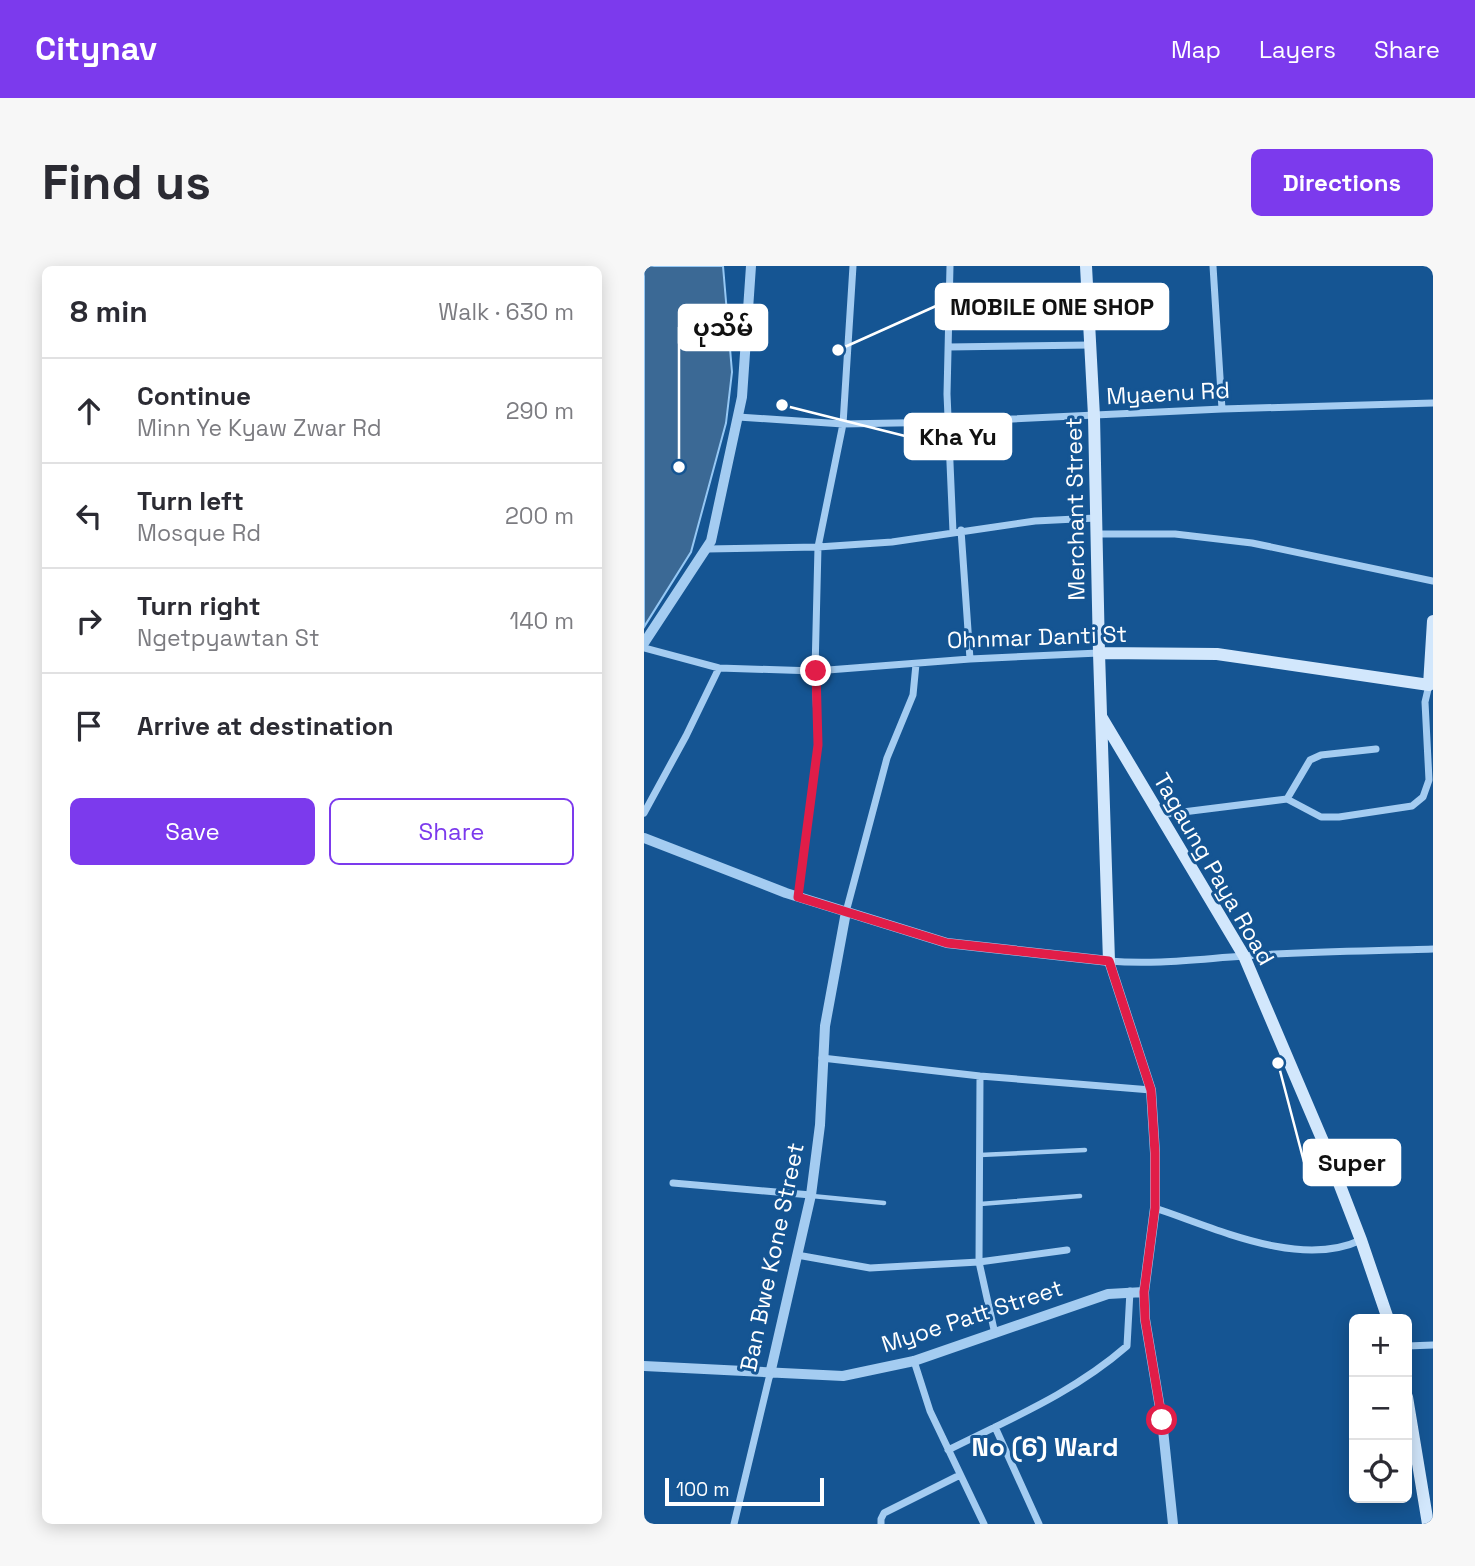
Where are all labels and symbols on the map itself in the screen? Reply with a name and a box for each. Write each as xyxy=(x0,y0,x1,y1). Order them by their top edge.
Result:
callout: MOBILE ONE SHOP xyxy=(936,284,1168,329)
text: MOBILE ONE SHOP xyxy=(950,291,1154,322)
callout: ပုသိမ် xyxy=(679,305,767,350)
text: ပုသိမ် xyxy=(693,312,753,347)
street label: Myaenu Rd xyxy=(1105,375,1231,411)
callout: Kha Yu xyxy=(905,414,1011,459)
street label: Merchant Street xyxy=(1058,417,1092,601)
text: Kha Yu xyxy=(919,421,997,452)
street label: Ohnmar Danti St xyxy=(946,619,1128,655)
route end xyxy=(800,655,831,686)
street label: Tagaung Paya Road xyxy=(1147,767,1281,971)
street label: Ban Bwe Kone Street xyxy=(733,1140,811,1374)
callout: Super xyxy=(1304,1140,1400,1185)
text: Super xyxy=(1318,1147,1386,1178)
street label: Myoe Patt Street xyxy=(878,1273,1066,1359)
route start xyxy=(1146,1404,1177,1435)
district label: No (6) Ward xyxy=(971,1430,1119,1464)
scale bar xyxy=(665,1475,824,1507)

